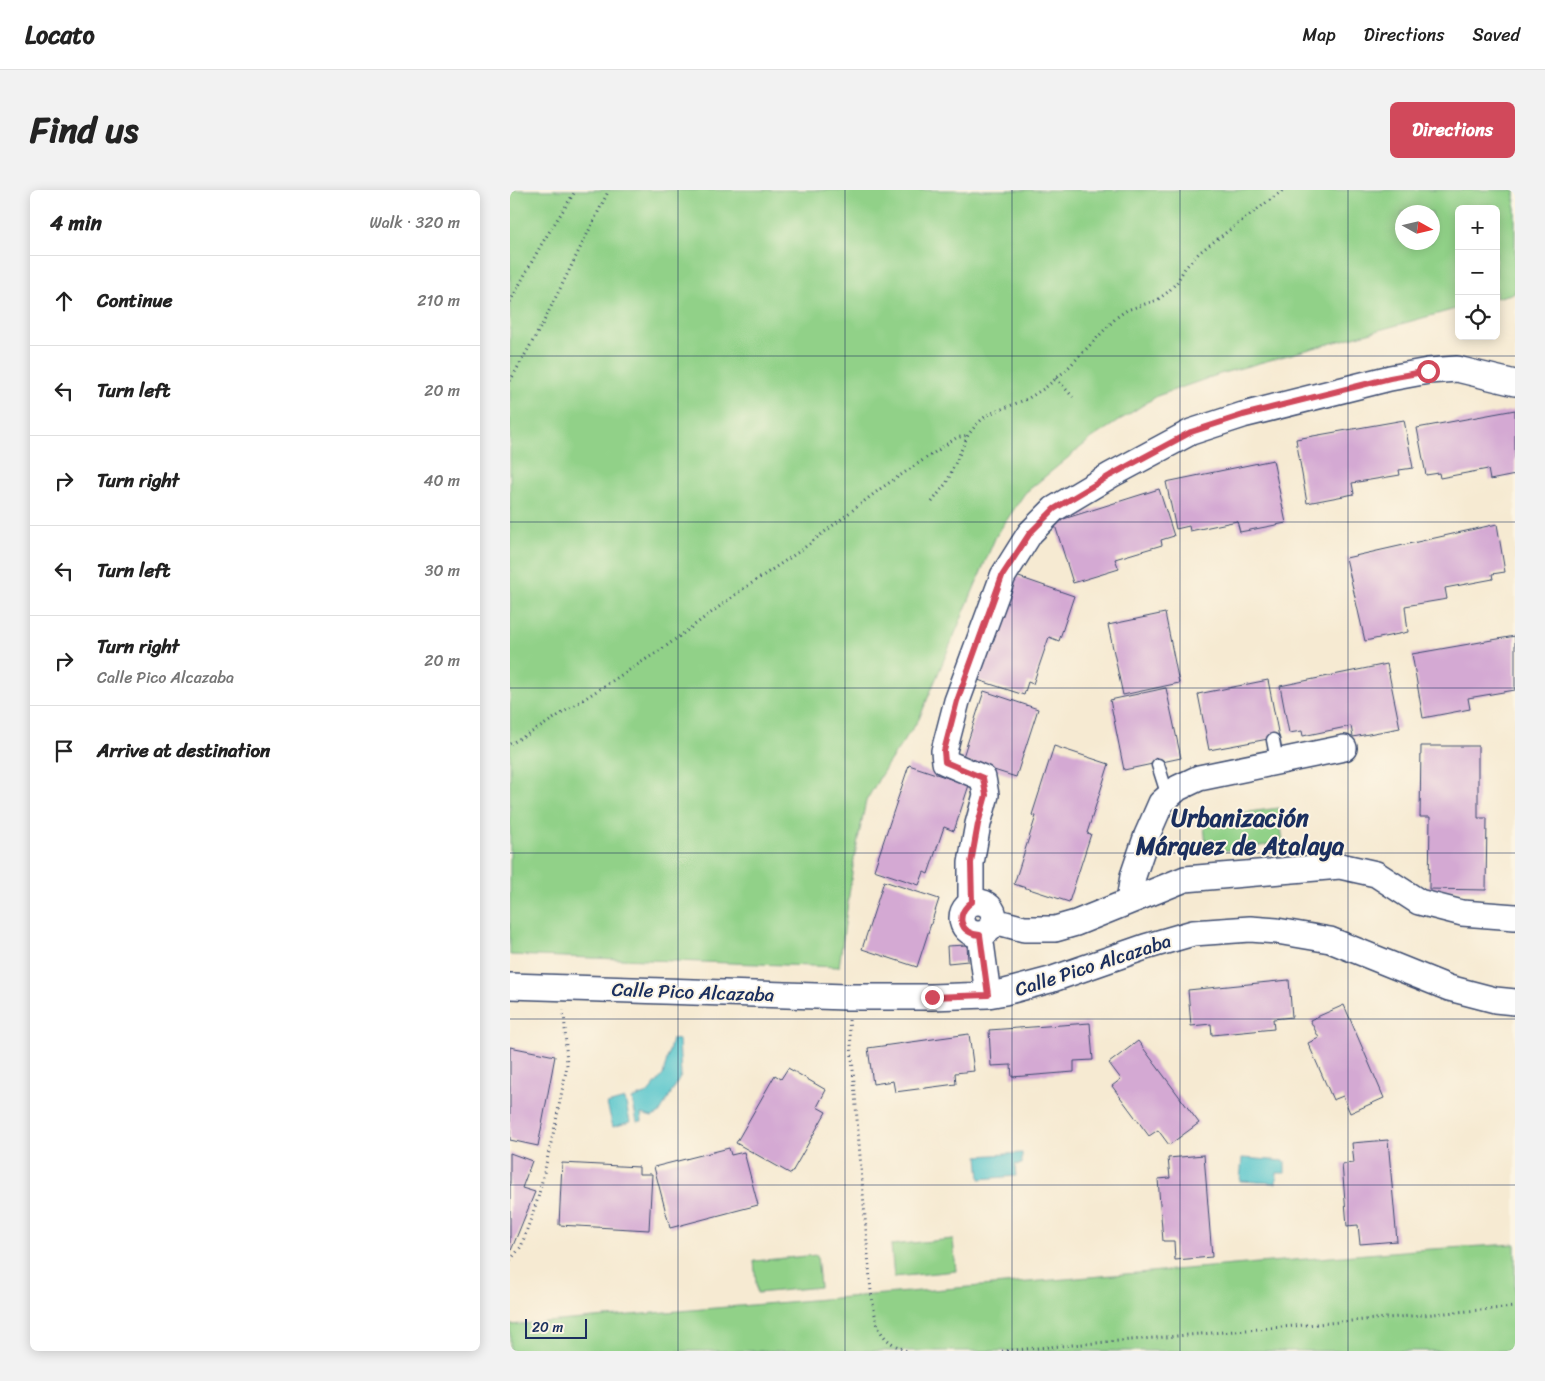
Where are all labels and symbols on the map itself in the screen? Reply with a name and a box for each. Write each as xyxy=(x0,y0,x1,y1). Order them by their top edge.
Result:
north arrow xyxy=(1395,205,1440,250)
route start xyxy=(1417,360,1440,383)
district label: Urbanización Márquez de Atalaya xyxy=(1135,797,1345,867)
street label: Calle Pico Alcazaba xyxy=(1010,924,1176,1006)
street label: Calle Pico Alcazaba xyxy=(611,973,775,1011)
route end xyxy=(921,986,944,1009)
scale bar xyxy=(525,1316,588,1339)

